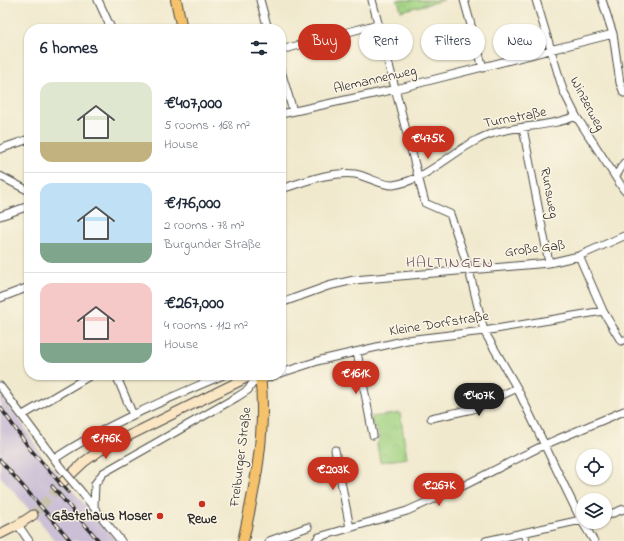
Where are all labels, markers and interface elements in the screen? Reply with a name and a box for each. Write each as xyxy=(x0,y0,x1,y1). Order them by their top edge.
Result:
chip: Buy xyxy=(298,24,351,60)
chip: Rent xyxy=(359,24,413,60)
chip: Filters xyxy=(421,24,485,60)
chip: New xyxy=(493,24,546,60)
text: 6 homes xyxy=(40,36,98,61)
icon: filters xyxy=(248,37,270,59)
street label: Alemannenweg xyxy=(332,60,419,101)
street label: Winzerweg xyxy=(563,73,610,136)
text: €407,000 xyxy=(164,91,222,116)
icon: home xyxy=(72,98,120,146)
street label: Turnstraße xyxy=(482,101,549,134)
text: 5 rooms · 168 m² xyxy=(164,116,250,135)
pin: €475K xyxy=(400,126,456,160)
text: €475K xyxy=(411,129,445,148)
text: House xyxy=(164,135,198,154)
street label: Runsweg xyxy=(533,166,564,220)
text: €176,000 xyxy=(164,191,221,216)
icon: home xyxy=(72,199,120,247)
text: 2 rooms · 78 m² xyxy=(164,216,245,235)
text: Burgunder Straße xyxy=(164,235,261,254)
street label: Große Gaß xyxy=(504,235,566,263)
district label: HALTINGEN xyxy=(406,251,494,275)
text: €267,000 xyxy=(164,291,224,316)
icon: home xyxy=(72,299,120,347)
street label: Kleine Dorfstraße xyxy=(388,306,491,342)
text: 4 rooms · 112 m² xyxy=(164,316,248,335)
text: House xyxy=(164,335,198,354)
pin: €161K xyxy=(328,361,384,395)
text: €161K xyxy=(341,364,371,383)
pin: €407K xyxy=(451,383,507,417)
text: €407K xyxy=(463,386,495,405)
street label: Freiburger Straße xyxy=(224,405,259,509)
pin: €176K xyxy=(78,426,134,460)
text: €176K xyxy=(91,429,121,448)
map controls xyxy=(576,449,612,529)
button: locate xyxy=(576,449,612,485)
pin: €203K xyxy=(305,457,361,491)
text: €203K xyxy=(317,460,349,479)
pin: €267K xyxy=(411,473,467,507)
text: €267K xyxy=(423,476,455,495)
button: layers xyxy=(576,493,612,529)
marker: Rewe xyxy=(197,499,207,509)
place label: Gästehaus Moser xyxy=(52,506,153,527)
place label: Rewe xyxy=(186,509,217,530)
marker: Gästehaus Moser xyxy=(155,511,165,521)

